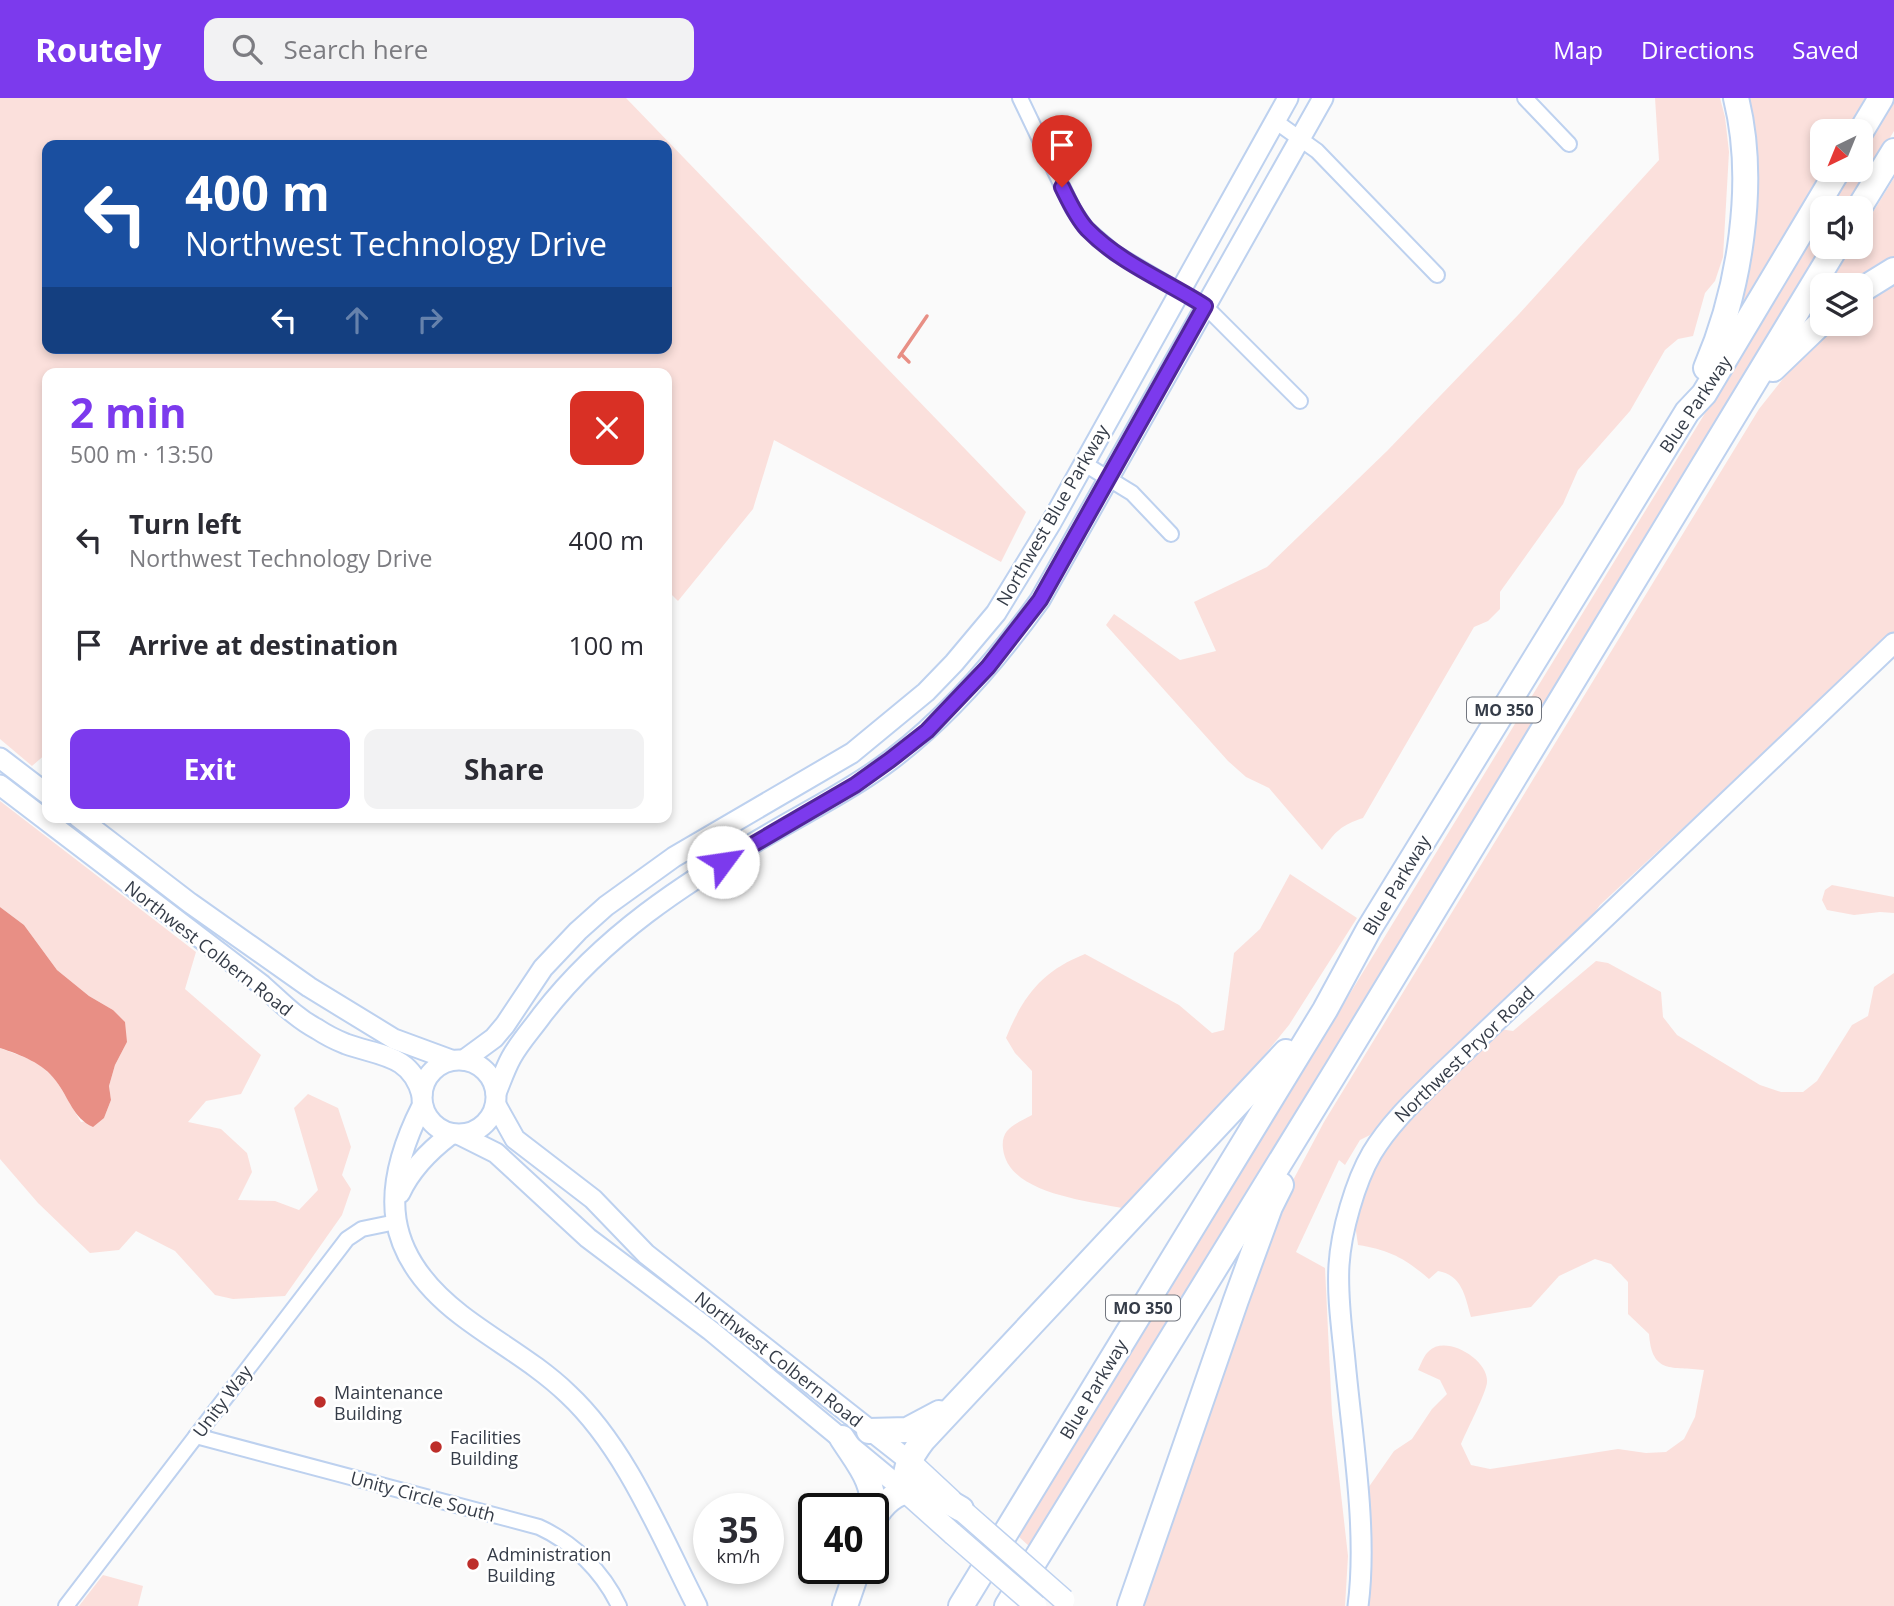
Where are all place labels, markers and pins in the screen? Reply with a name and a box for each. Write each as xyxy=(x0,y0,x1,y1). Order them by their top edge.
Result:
pin xyxy=(1032,115,1092,187)
place label: Maintenance Building xyxy=(334,1380,443,1425)
marker: Maintenance Building xyxy=(312,1394,328,1410)
place label: Facilities Building xyxy=(450,1425,521,1470)
marker: Facilities Building xyxy=(428,1439,444,1455)
place label: Administration Building xyxy=(487,1542,611,1587)
marker: Administration Building xyxy=(465,1556,481,1572)

